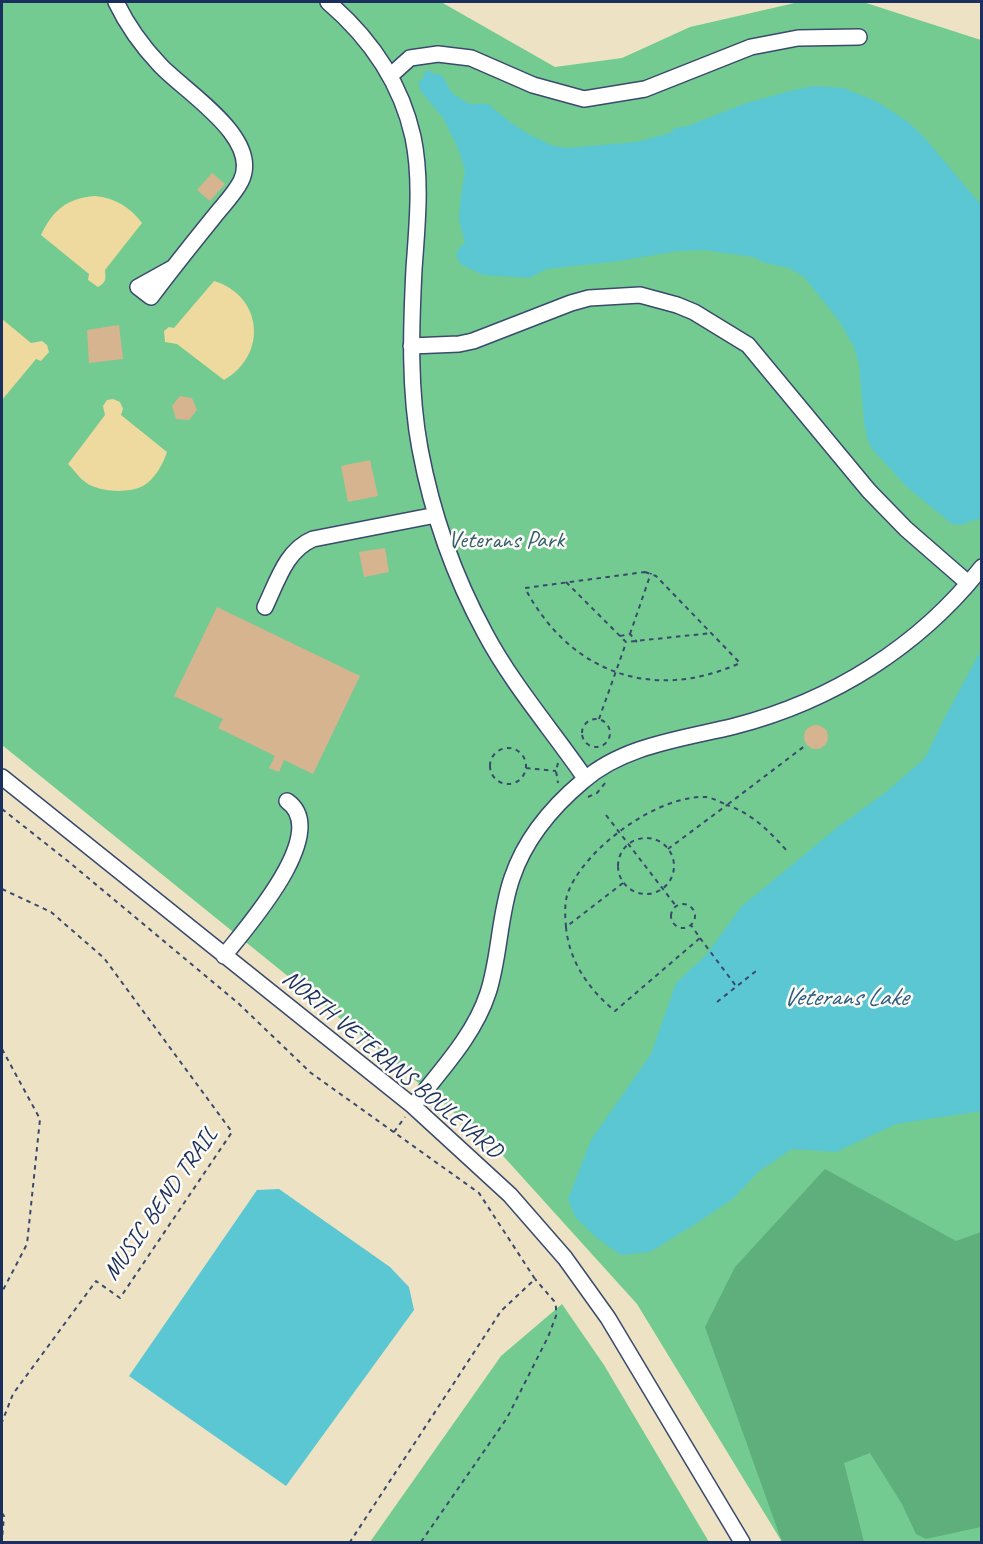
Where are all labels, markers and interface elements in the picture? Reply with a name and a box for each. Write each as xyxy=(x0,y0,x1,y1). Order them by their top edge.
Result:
park label: Veterans Park xyxy=(448,527,564,555)
street label: NORTH VETERANS BOULEVARD xyxy=(276,964,508,1166)
water label: Veterans Lake xyxy=(783,982,907,1014)
street label: MUSIC BEND TRAIL xyxy=(98,1122,224,1286)

